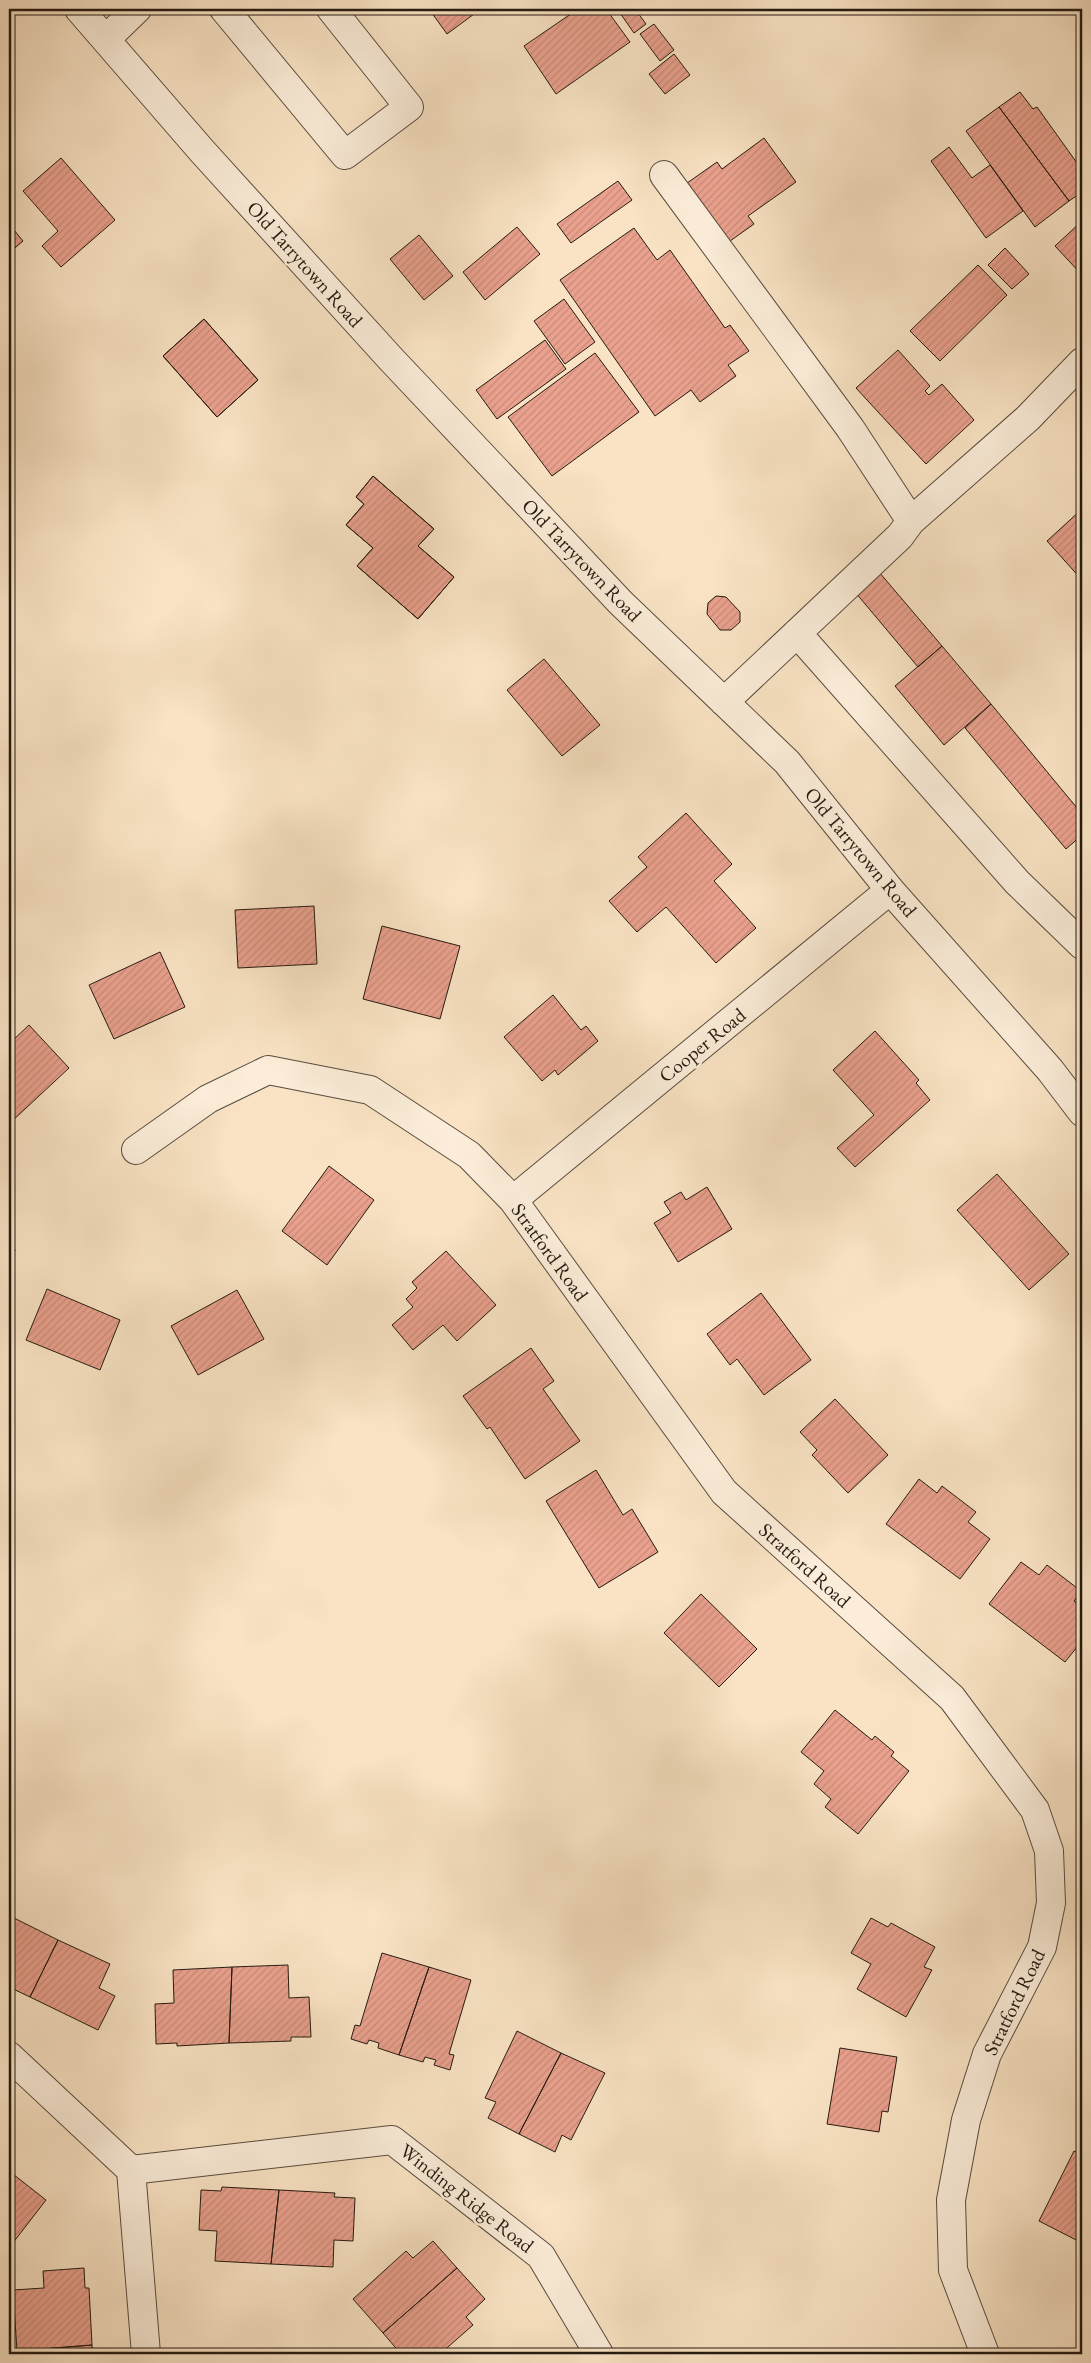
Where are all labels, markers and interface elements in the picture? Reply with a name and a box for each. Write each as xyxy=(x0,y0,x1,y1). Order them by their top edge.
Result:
street label: Old Tarrytown Road xyxy=(241,195,369,333)
street label: Old Tarrytown Road xyxy=(517,493,648,628)
street label: Old Tarrytown Road xyxy=(799,782,923,923)
street label: Cooper Road xyxy=(653,1001,752,1088)
street label: Stratford Road xyxy=(506,1198,595,1307)
street label: Stratford Road xyxy=(754,1517,857,1614)
street label: Stratford Road xyxy=(977,1944,1051,2059)
street label: Winding Ridge Road xyxy=(395,2137,540,2259)

